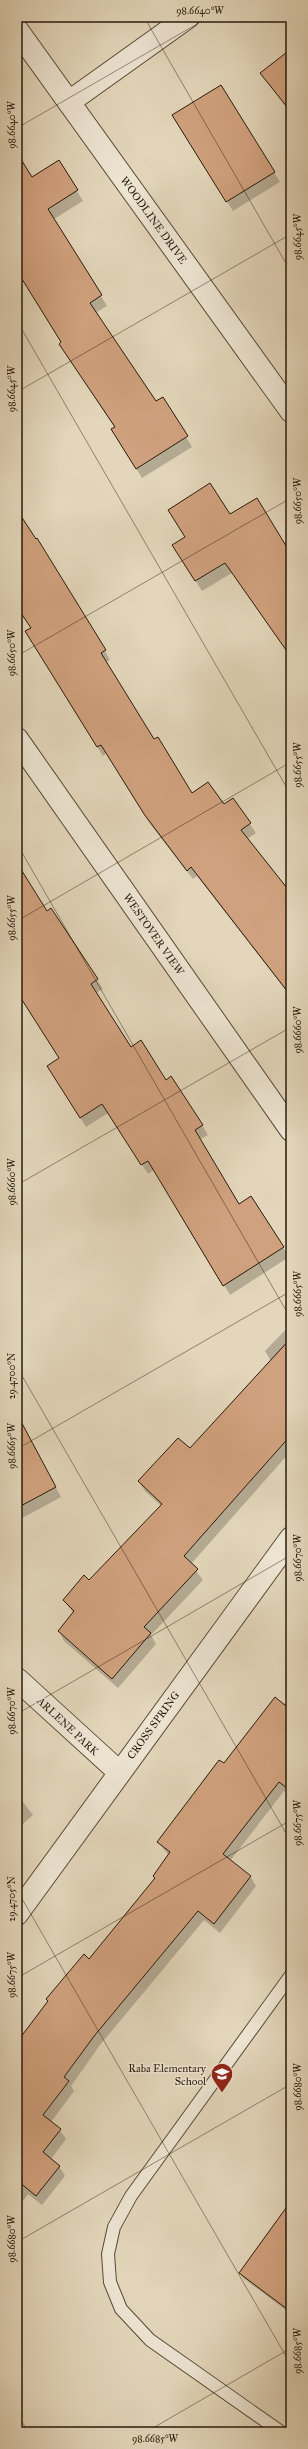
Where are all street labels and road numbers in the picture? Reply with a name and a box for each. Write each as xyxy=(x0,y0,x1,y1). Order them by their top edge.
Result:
street label: WOODLINE DRIVE xyxy=(118,174,190,266)
street label: WESTOVER VIEW xyxy=(121,891,187,978)
street label: CROSS SPRING xyxy=(124,1689,182,1762)
street label: ARLENE PARK xyxy=(33,1694,102,1759)

